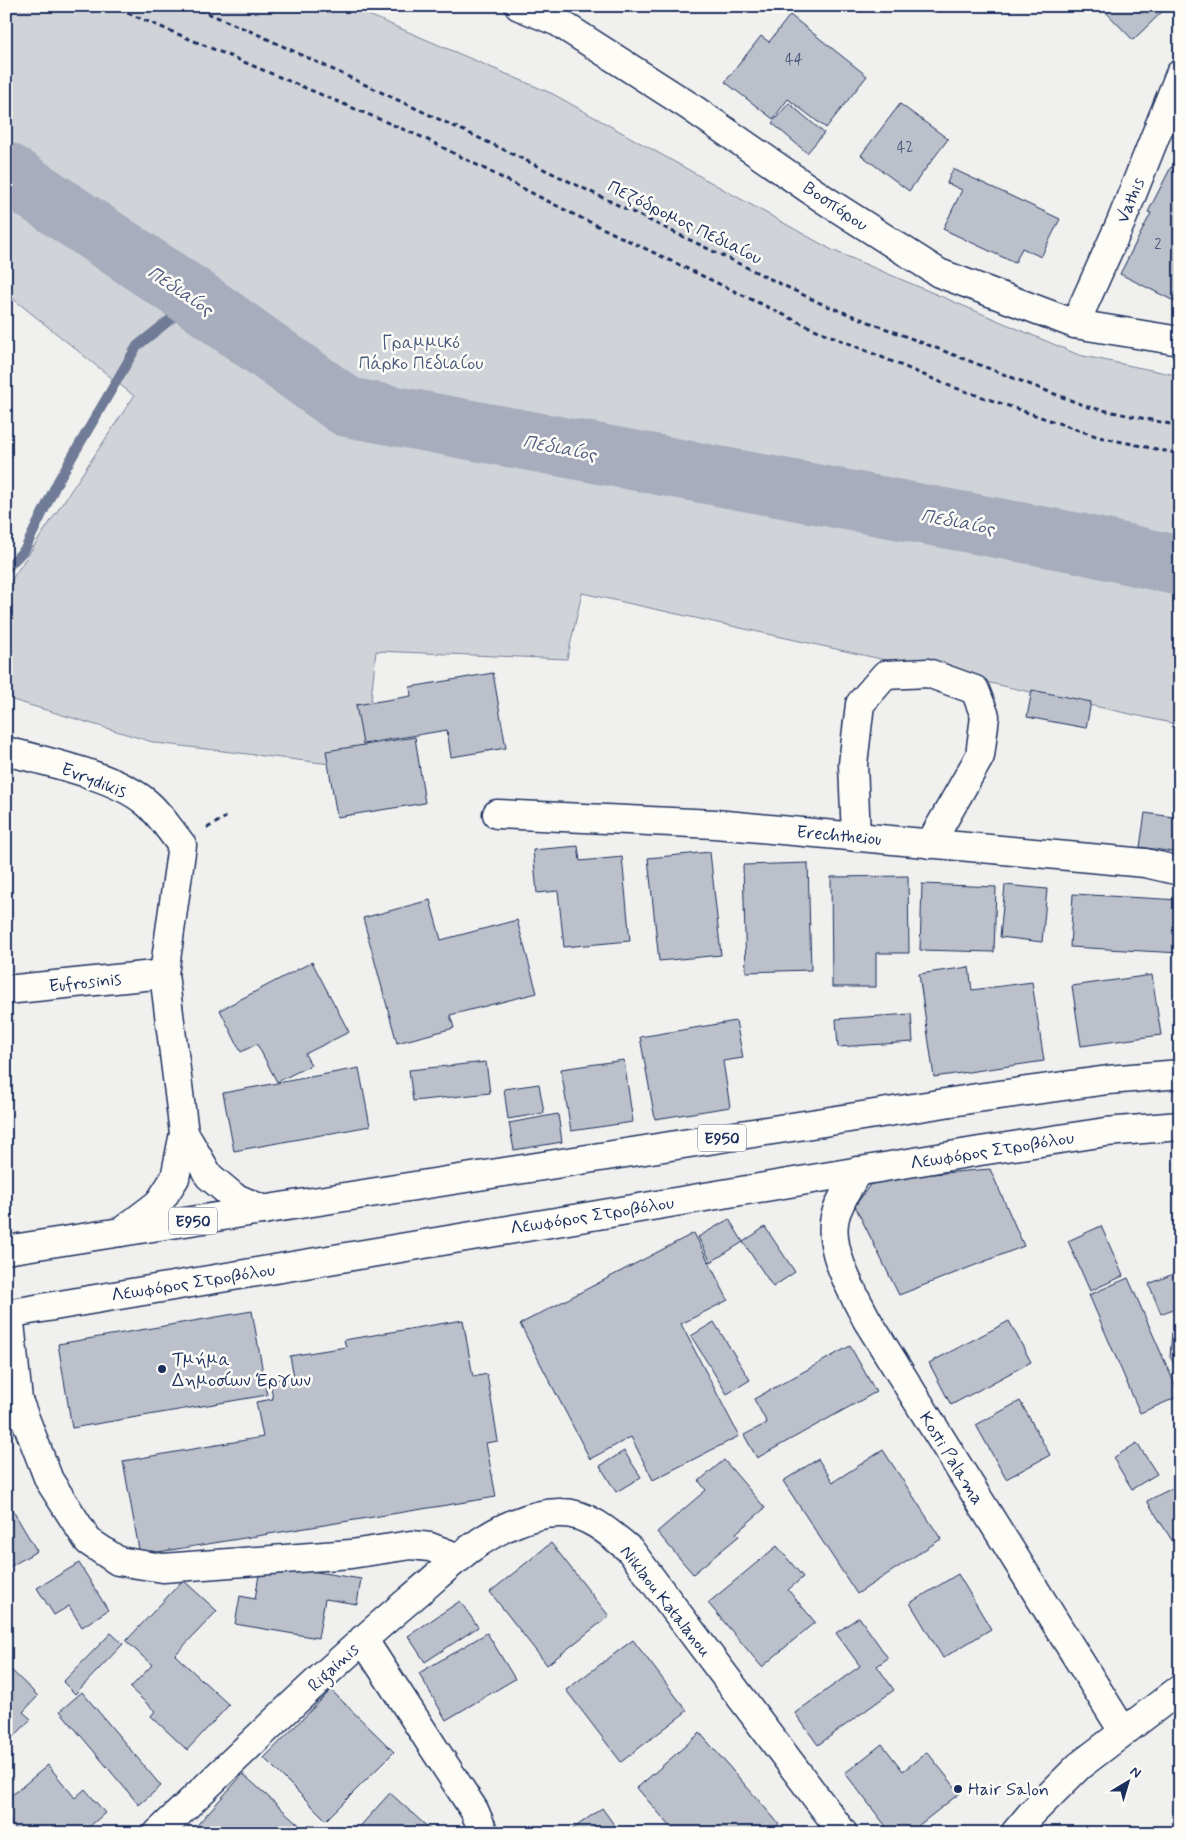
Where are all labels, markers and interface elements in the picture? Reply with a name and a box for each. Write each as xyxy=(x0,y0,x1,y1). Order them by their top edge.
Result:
house number: 44 xyxy=(785,50,803,70)
house number: 42 xyxy=(897,138,913,158)
street label: Vathis xyxy=(1111,174,1151,227)
street label: Πεζόδρομος Πεδιαίου xyxy=(603,175,766,271)
street label: Βοσπόρου xyxy=(798,176,873,237)
house number: 2 xyxy=(1154,235,1162,255)
water label: Πεδιαίος xyxy=(143,260,219,323)
park label: Γραμμικό Πάρκο Πεδιαίου xyxy=(359,331,483,376)
water label: Πεδιαίος xyxy=(521,429,600,468)
water label: Πεδιαίος xyxy=(919,503,998,542)
street label: Evrydikis xyxy=(57,757,130,804)
street label: Erechtheiou xyxy=(795,820,883,852)
street label: Eufrosinis xyxy=(48,967,123,999)
road number: E950 xyxy=(698,1124,746,1152)
street label: Λεωφόρος Στροβόλου xyxy=(909,1126,1076,1176)
street label: Λεωφόρος Στροβόλου xyxy=(509,1191,676,1241)
road number: E950 xyxy=(169,1208,217,1234)
street label: Λεωφόρος Στροβόλου xyxy=(110,1258,277,1308)
place label: Τμήμα Δημοσίων Έργων xyxy=(172,1348,311,1393)
marker: Τμήμα Δημοσίων Έργων xyxy=(156,1363,168,1375)
street label: Kosti Palama xyxy=(913,1408,989,1510)
street label: Niklaou Katalanou xyxy=(614,1541,716,1663)
street label: Rigainis xyxy=(303,1638,366,1699)
north arrow xyxy=(1104,1756,1154,1806)
text: N xyxy=(1126,1763,1145,1783)
place label: Hair Salon xyxy=(968,1778,1049,1802)
marker: Hair Salon xyxy=(952,1783,964,1795)

